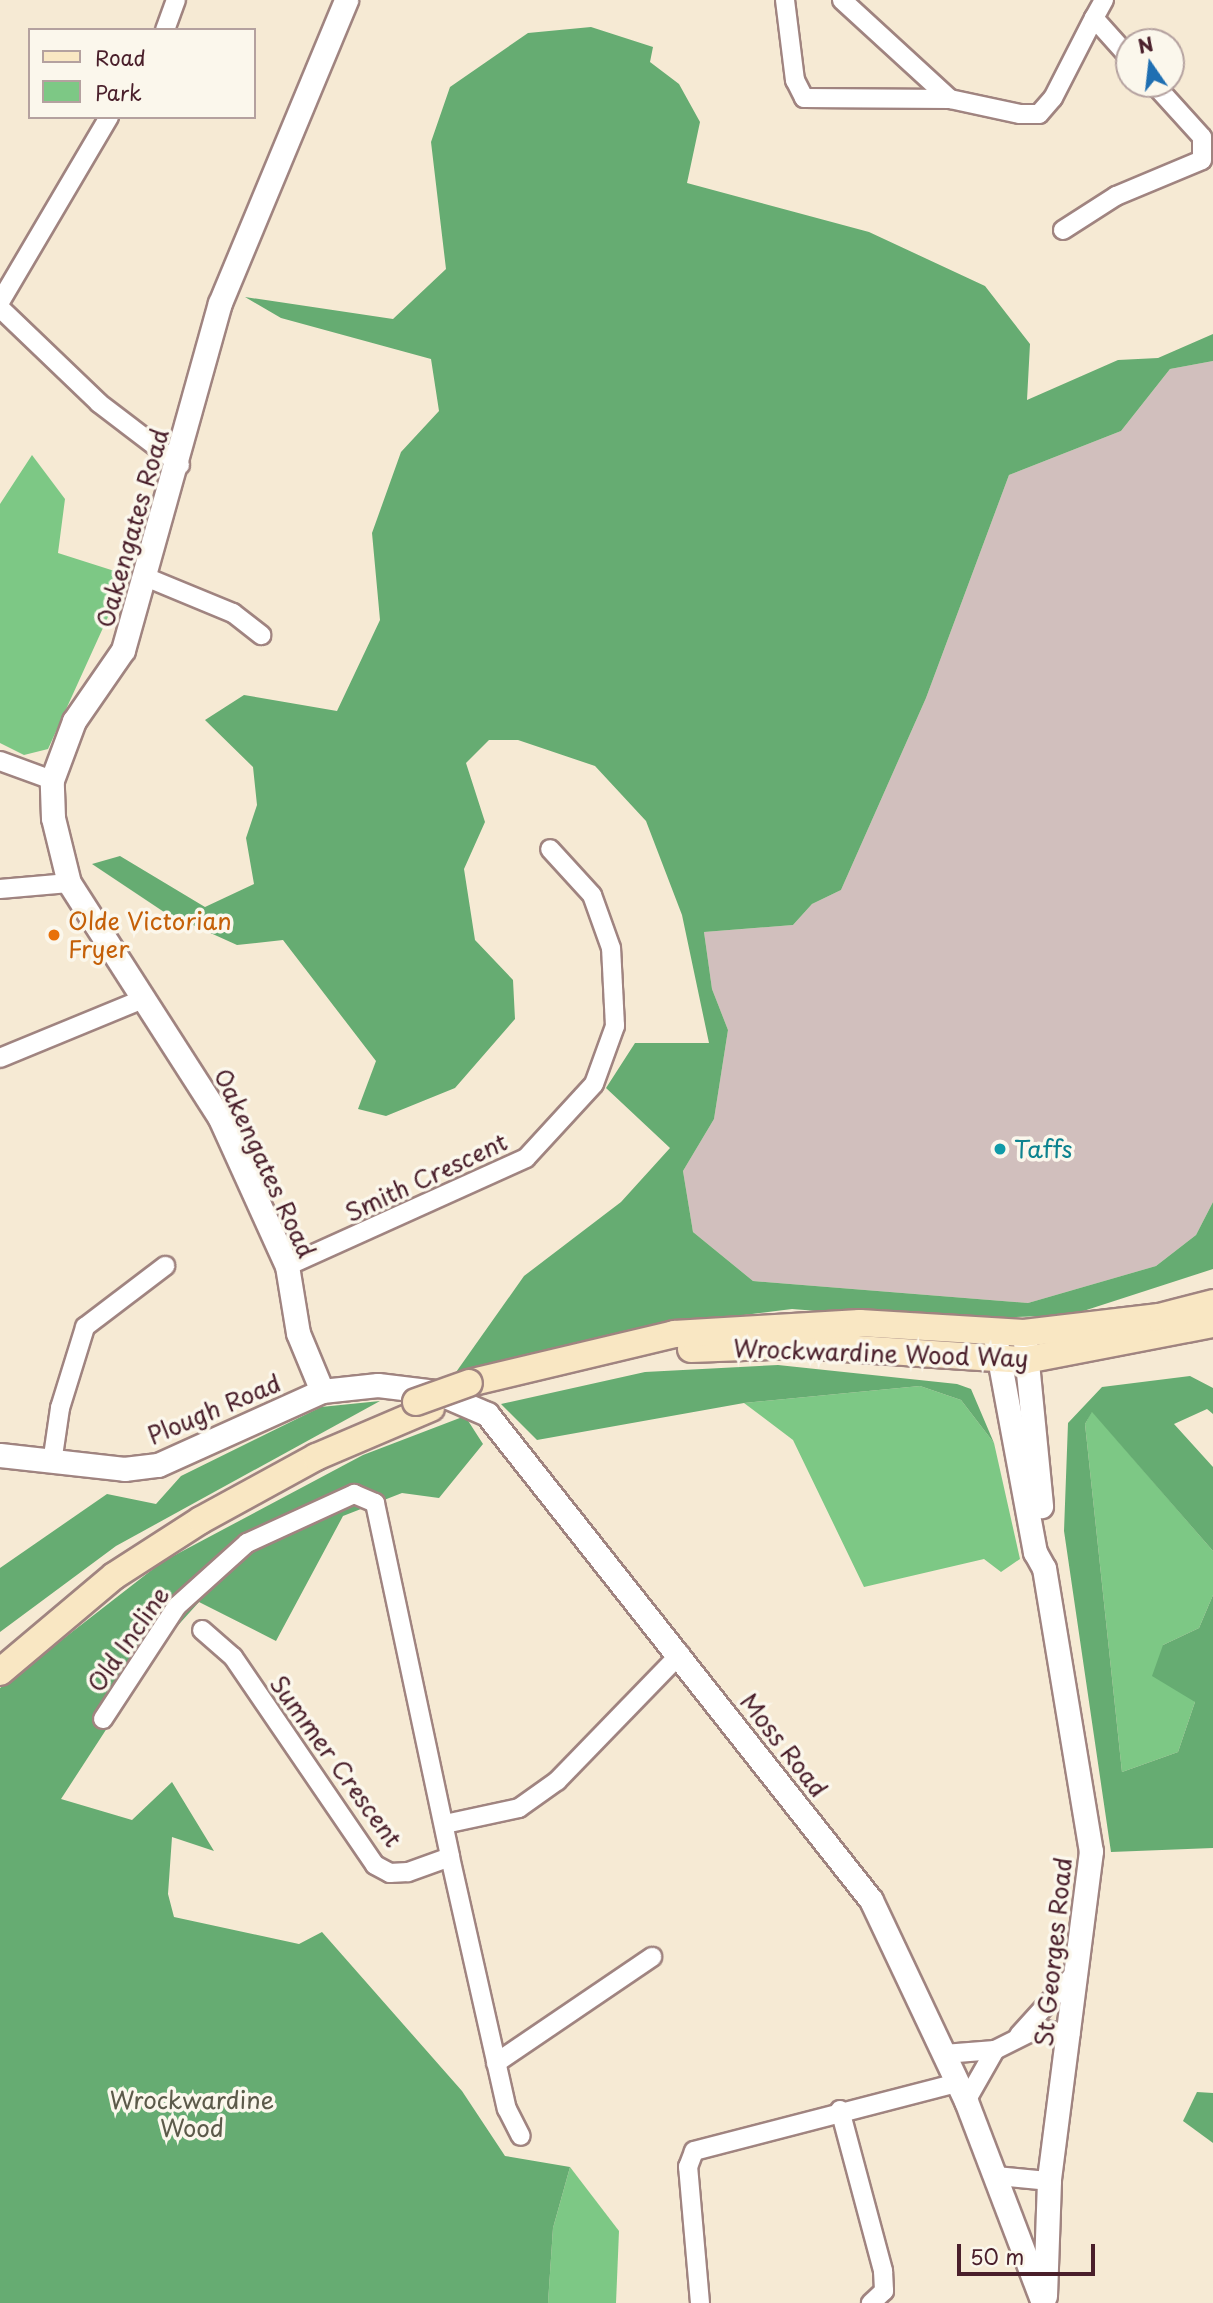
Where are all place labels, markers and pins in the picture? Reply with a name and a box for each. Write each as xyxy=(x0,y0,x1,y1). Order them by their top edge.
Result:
place label: Olde Victorian Fryer xyxy=(68,907,234,963)
marker: Olde Victorian Fryer xyxy=(46,927,62,943)
place label: Taffs xyxy=(1014,1135,1072,1163)
marker: Taffs xyxy=(992,1141,1008,1157)

